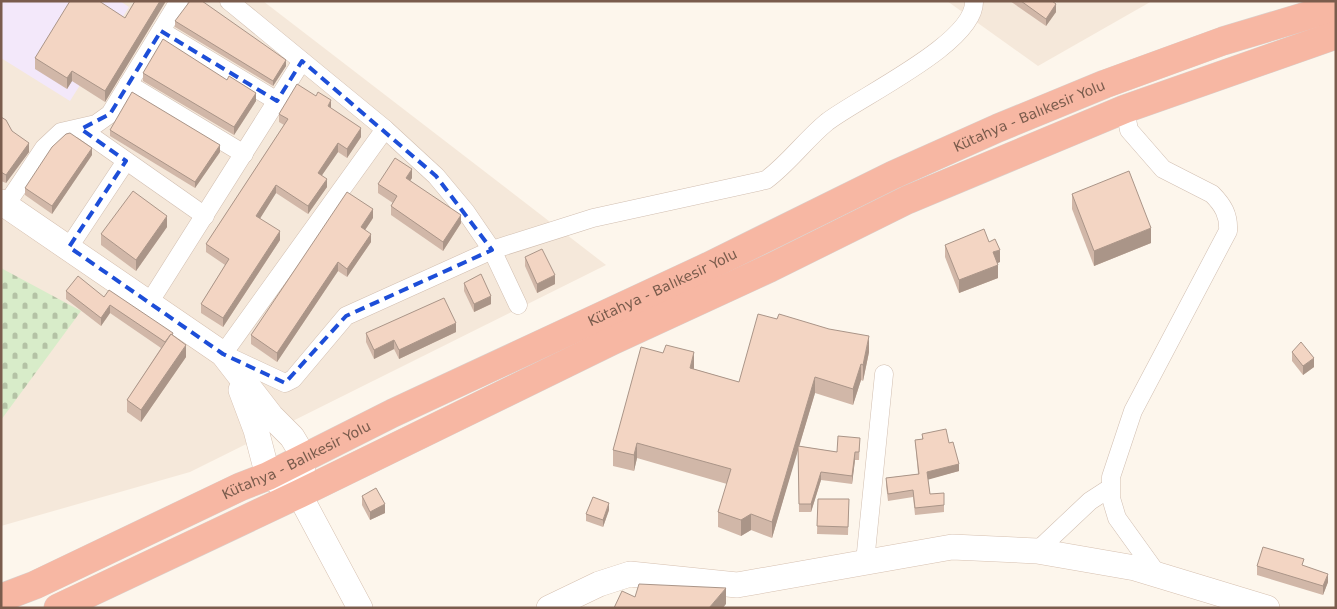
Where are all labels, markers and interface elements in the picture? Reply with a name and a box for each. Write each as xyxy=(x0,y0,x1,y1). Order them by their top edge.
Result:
street label: Kütahya - Balıkesir Yolu xyxy=(951,77,1107,155)
street label: Kütahya - Balıkesir Yolu xyxy=(585,245,740,329)
street label: Kütahya - Balıkesir Yolu xyxy=(219,418,373,502)

